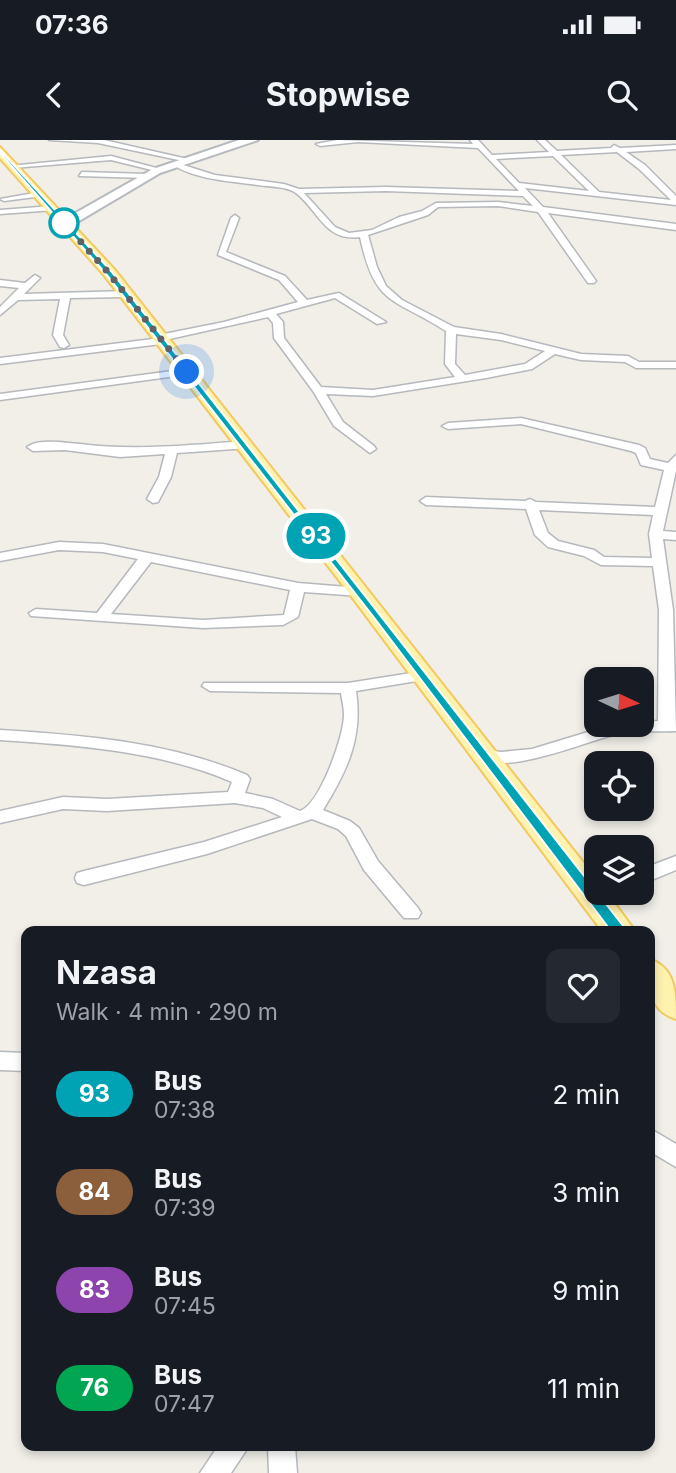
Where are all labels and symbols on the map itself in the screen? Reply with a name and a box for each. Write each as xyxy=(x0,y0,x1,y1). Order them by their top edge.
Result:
unlabelled marker xyxy=(49,208,79,238)
your location xyxy=(169,354,204,389)
line badge: 93 xyxy=(284,513,348,559)
north arrow xyxy=(584,667,654,737)

